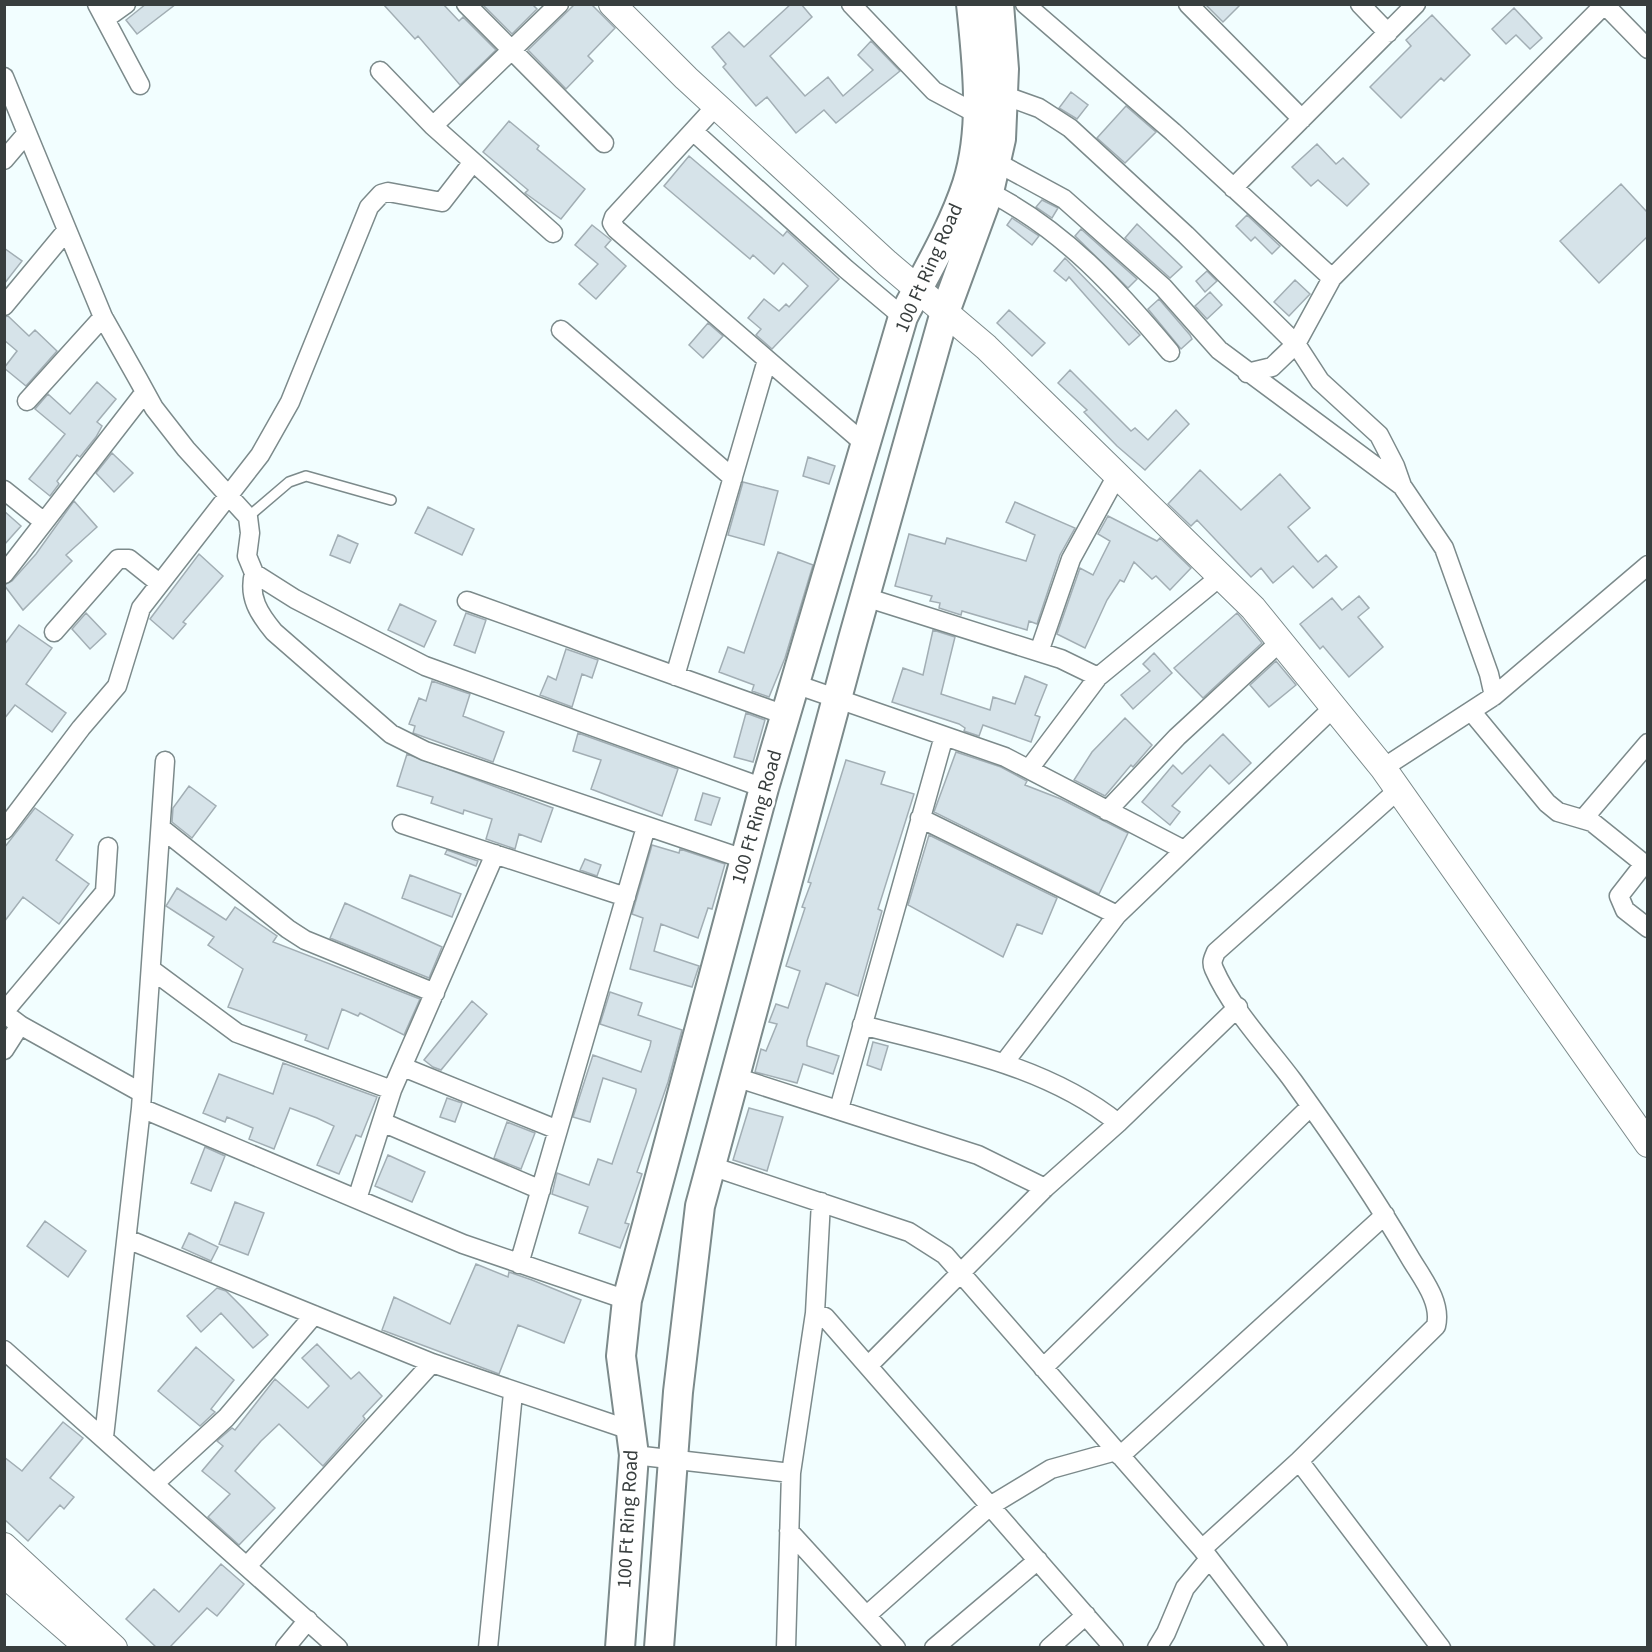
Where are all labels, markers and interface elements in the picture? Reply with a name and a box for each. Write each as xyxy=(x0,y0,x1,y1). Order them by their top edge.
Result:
street label: 100 Ft Ring Road xyxy=(888,199,970,337)
street label: 100 Ft Ring Road xyxy=(724,747,790,887)
street label: 100 Ft Ring Road xyxy=(610,1449,646,1589)

